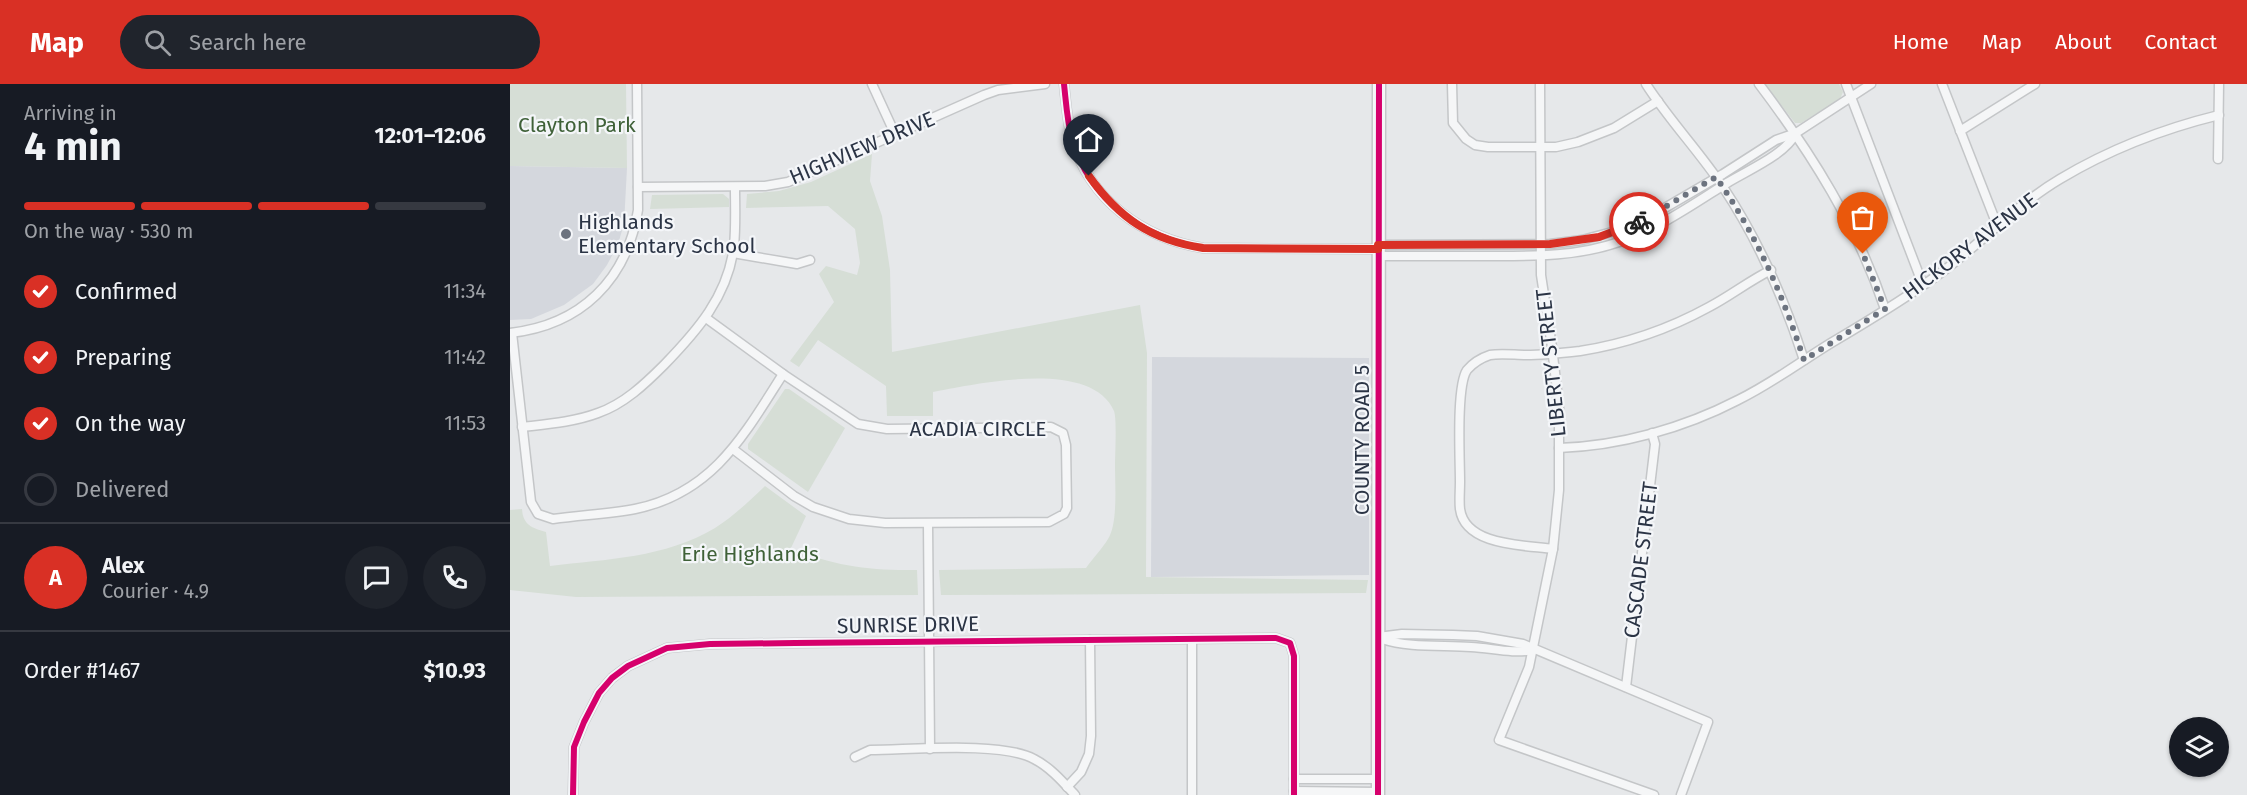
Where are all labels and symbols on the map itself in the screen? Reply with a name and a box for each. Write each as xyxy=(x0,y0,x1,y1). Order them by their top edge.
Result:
street label: HIGHVIEW DRIVE xyxy=(785,106,939,190)
park label: Clayton Park xyxy=(518,112,636,138)
pin xyxy=(1063,114,1114,176)
street label: HICKORY AVENUE xyxy=(1897,187,2043,305)
courier xyxy=(1609,192,1669,252)
pin xyxy=(1837,192,1888,254)
place label: Highlands Elementary School xyxy=(578,209,756,259)
marker: Highlands Elementary School xyxy=(559,227,573,241)
street label: LIBERTY STREET xyxy=(1530,288,1572,438)
street label: COUNTY ROAD 5 xyxy=(1349,365,1375,515)
street label: ACADIA CIRCLE xyxy=(910,416,1046,442)
street label: CASCADE STREET xyxy=(1619,480,1664,640)
park label: Erie Highlands xyxy=(681,541,819,567)
street label: SUNRISE DRIVE xyxy=(837,611,979,639)

